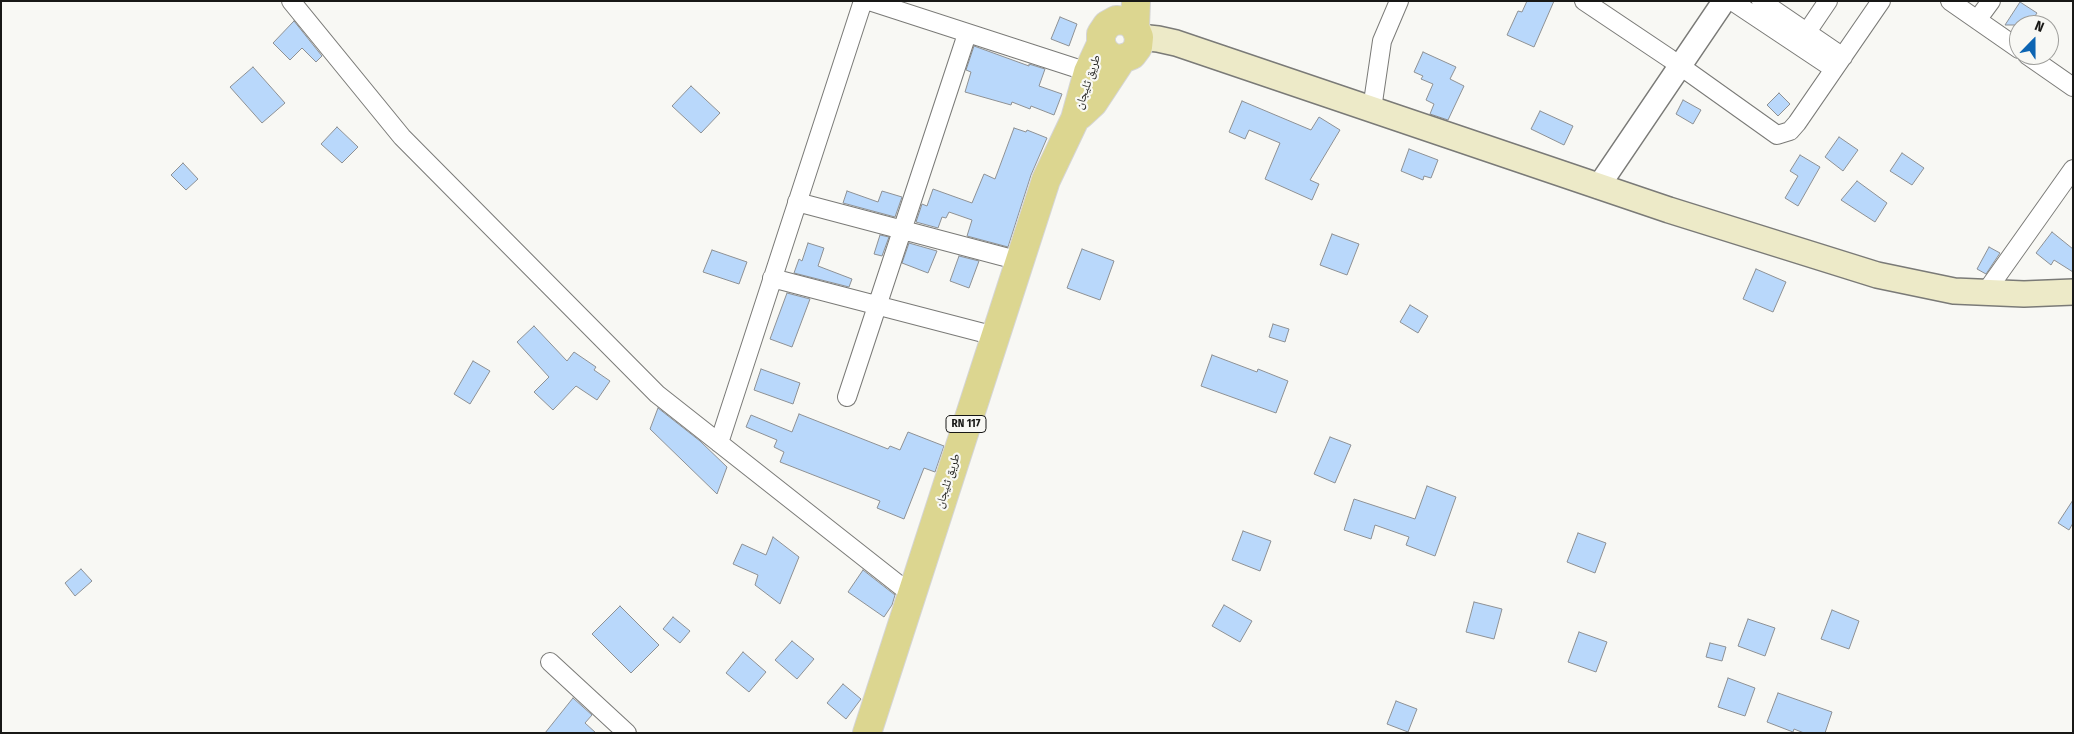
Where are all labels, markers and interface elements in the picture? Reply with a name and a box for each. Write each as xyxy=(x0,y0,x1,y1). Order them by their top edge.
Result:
north arrow xyxy=(2009,15,2059,65)
text: N xyxy=(2032,17,2046,36)
street label: طريق ثليجان xyxy=(1072,53,1104,111)
road number: RN 117 xyxy=(946,416,986,432)
street label: طريق ثليجان xyxy=(932,452,964,510)

